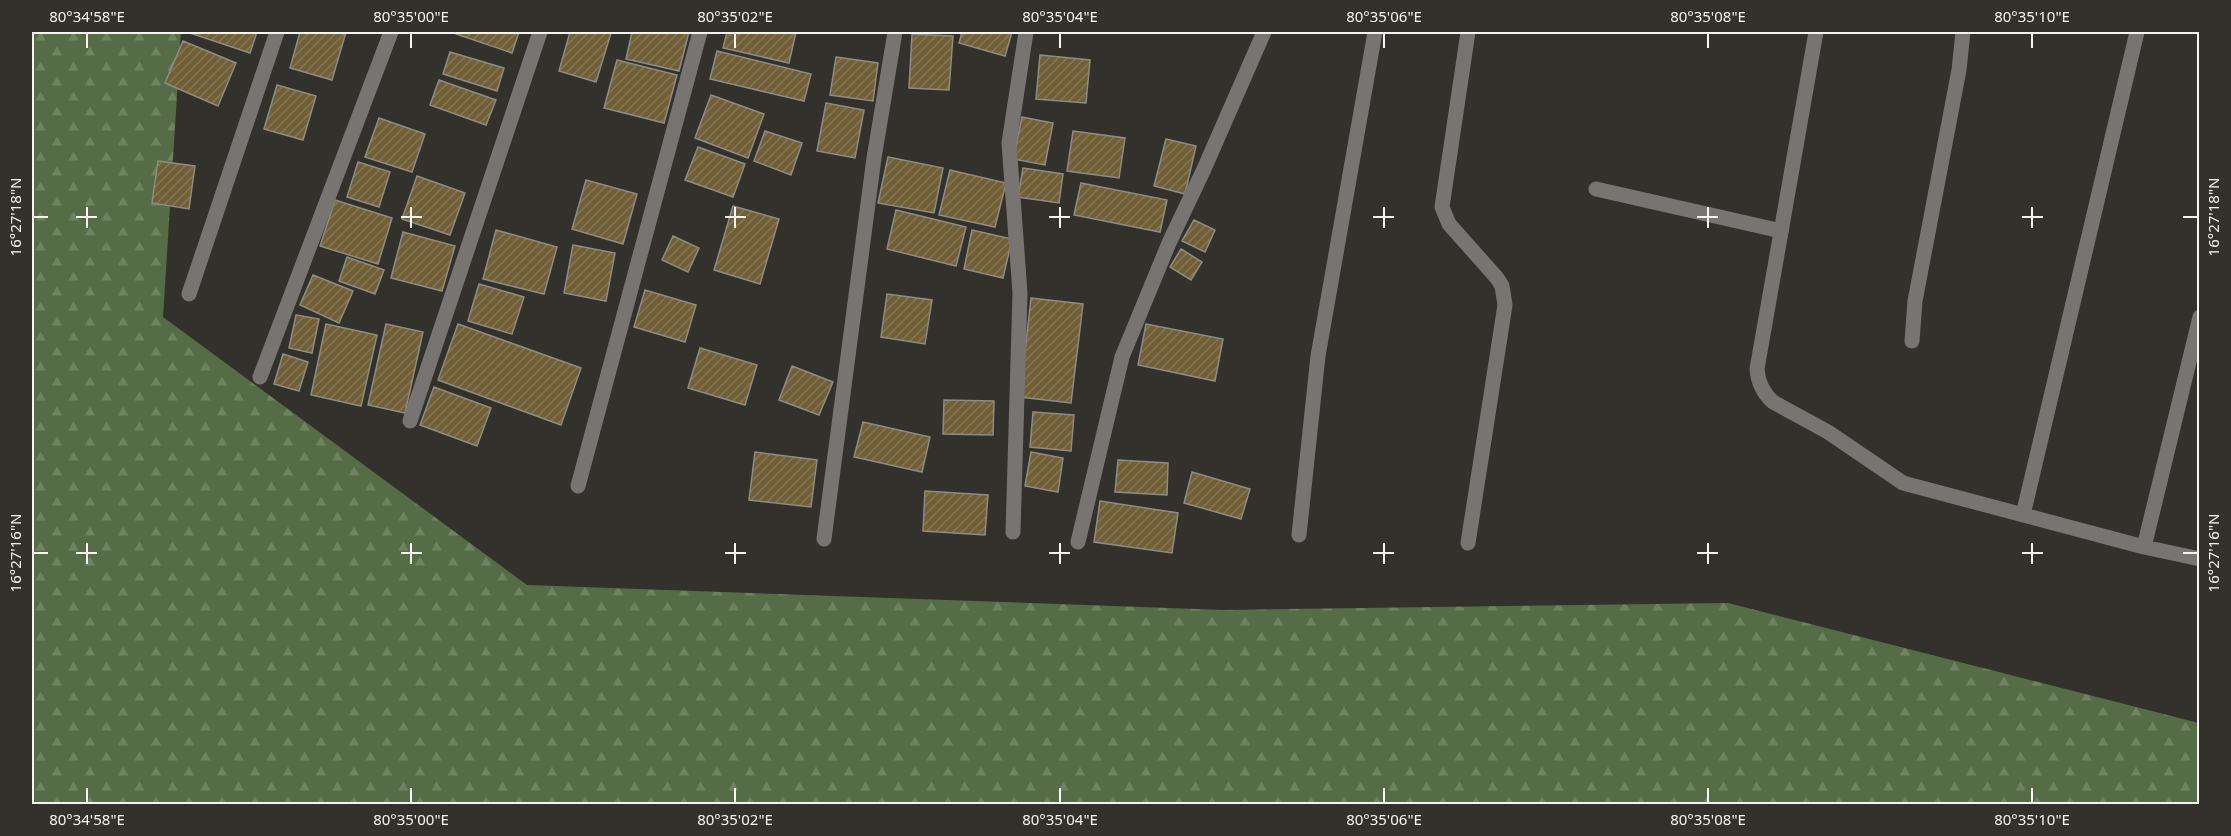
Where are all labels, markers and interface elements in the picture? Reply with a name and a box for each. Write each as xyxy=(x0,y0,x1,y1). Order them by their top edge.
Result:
text: 80°34'58"E xyxy=(49,6,125,26)
text: 80°35'00"E xyxy=(373,6,449,26)
text: 80°35'02"E xyxy=(697,6,773,26)
text: 80°35'04"E xyxy=(1022,6,1098,26)
text: 80°35'06"E xyxy=(1346,6,1422,26)
text: 80°35'08"E xyxy=(1670,6,1746,26)
text: 80°35'10"E xyxy=(1994,6,2070,26)
text: 16°27'18"N xyxy=(5,178,25,256)
text: 16°27'18"N xyxy=(2203,178,2223,256)
text: 16°27'16"N xyxy=(5,514,25,592)
text: 16°27'16"N xyxy=(2203,514,2223,592)
text: 80°34'58"E xyxy=(49,809,125,829)
text: 80°35'00"E xyxy=(373,809,449,829)
text: 80°35'02"E xyxy=(697,809,773,829)
text: 80°35'04"E xyxy=(1022,809,1098,829)
text: 80°35'06"E xyxy=(1346,809,1422,829)
text: 80°35'08"E xyxy=(1670,809,1746,829)
text: 80°35'10"E xyxy=(1994,809,2070,829)

